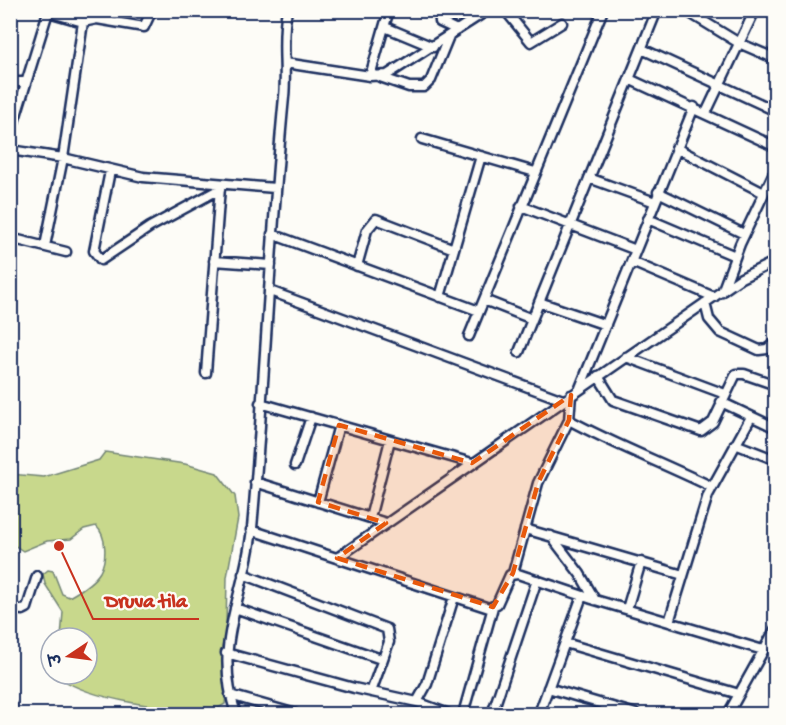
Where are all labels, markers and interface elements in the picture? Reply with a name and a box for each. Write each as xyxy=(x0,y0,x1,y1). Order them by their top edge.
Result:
callout: Druva tila xyxy=(93,581,199,619)
text: Druva tila xyxy=(103,592,188,615)
north arrow xyxy=(39,626,99,686)
text: उ xyxy=(47,650,69,668)

